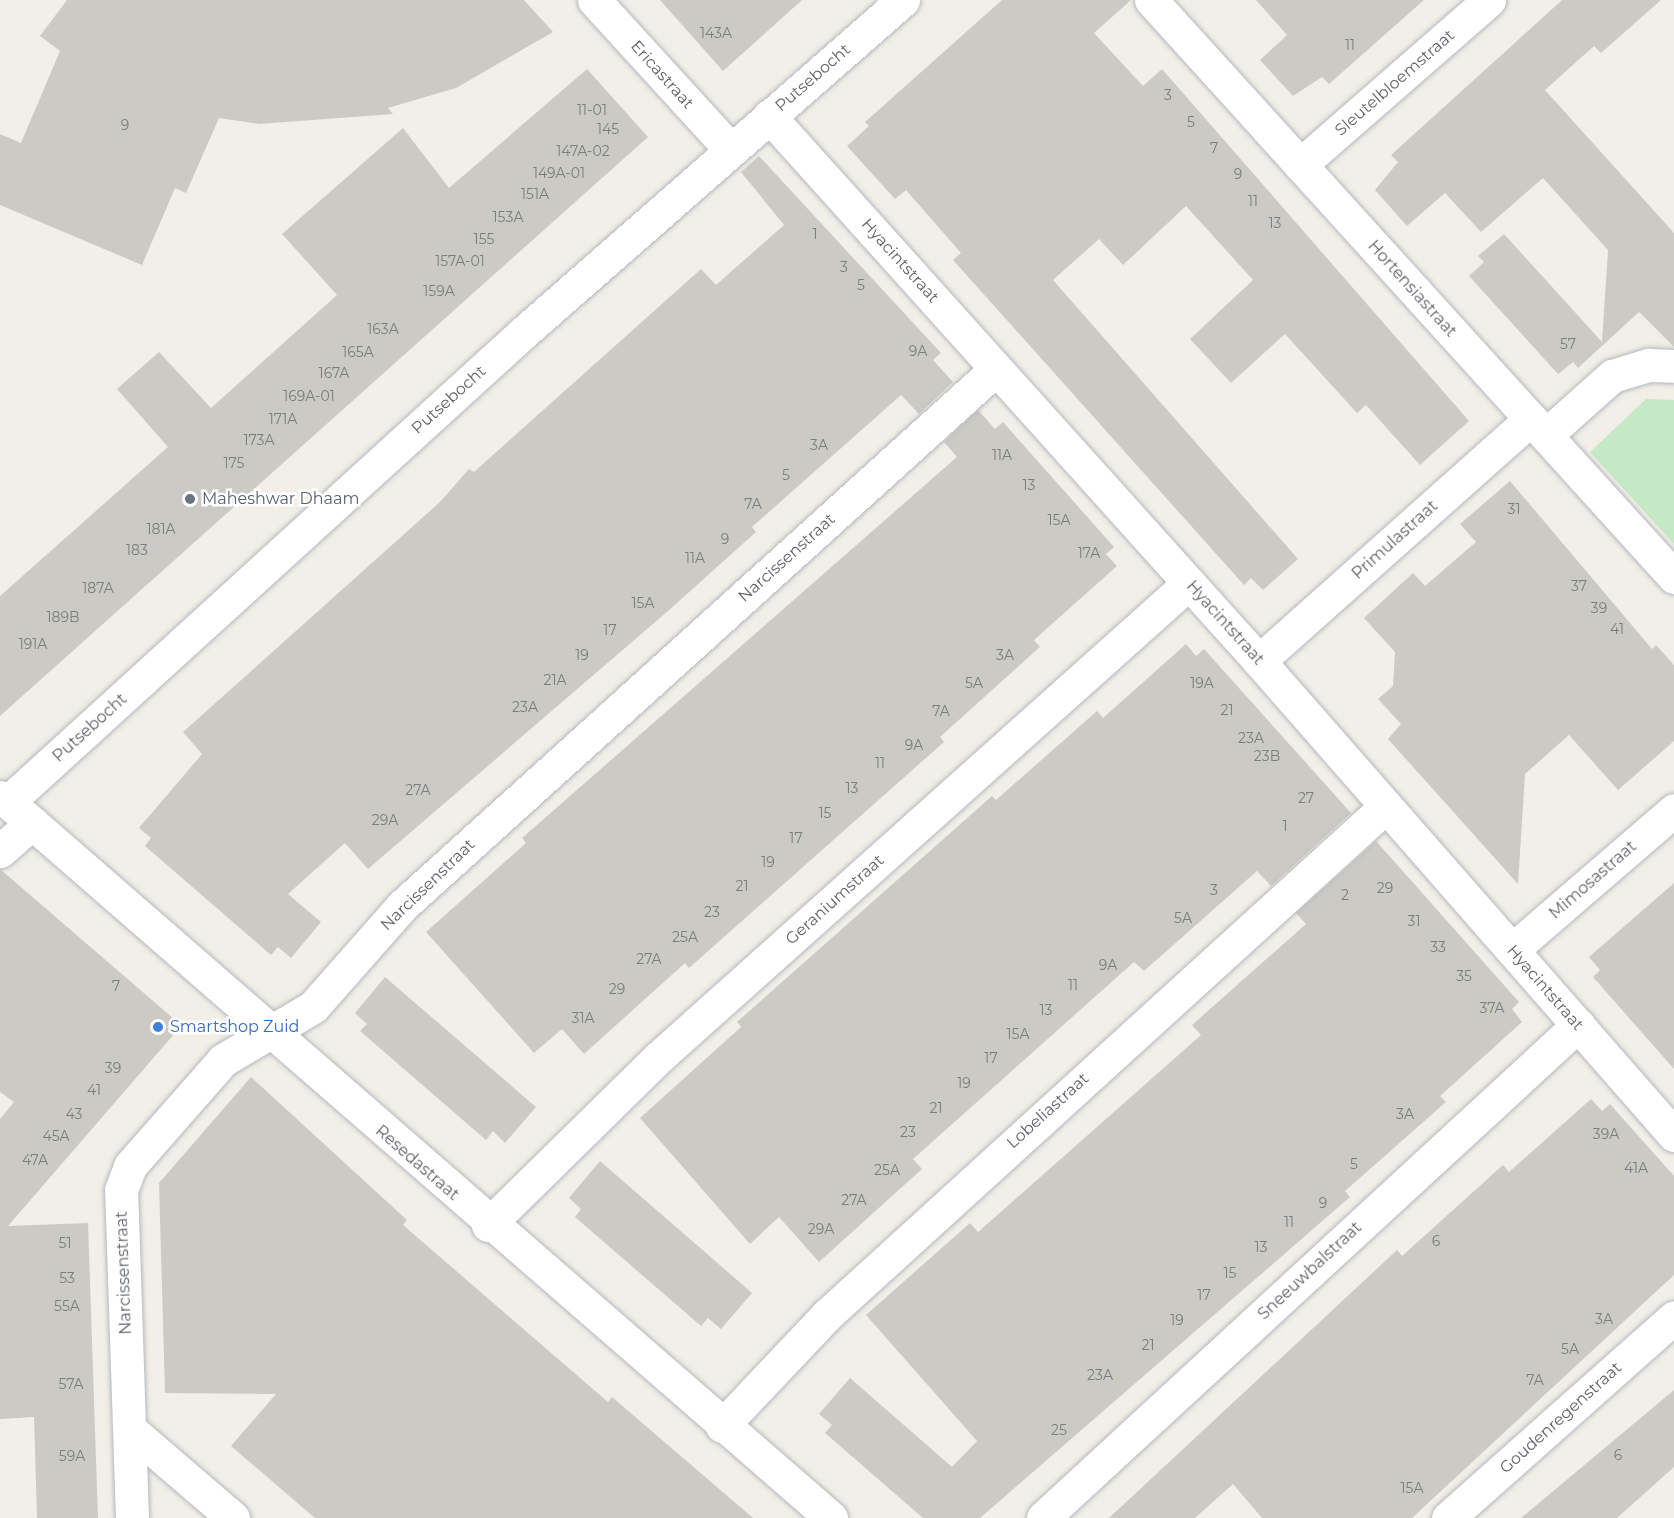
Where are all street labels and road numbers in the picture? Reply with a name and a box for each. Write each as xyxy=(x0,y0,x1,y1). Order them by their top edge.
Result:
street label: Sleutelbloemstraat xyxy=(1331,26,1459,140)
street label: Ericastraat xyxy=(626,37,698,113)
street label: Putsebocht xyxy=(772,40,854,116)
street label: Hyacintstraat xyxy=(857,215,943,307)
street label: Hortensiastraat xyxy=(1364,237,1460,341)
street label: Putsebocht xyxy=(408,362,490,438)
street label: Primulastraat xyxy=(1348,497,1442,583)
street label: Narcissenstraat xyxy=(735,510,839,606)
street label: Hyacintstraat xyxy=(1182,577,1268,669)
street label: Putsebocht xyxy=(49,690,131,766)
street label: Narcissenstraat xyxy=(377,835,479,935)
street label: Mimosastraat xyxy=(1545,837,1641,923)
street label: Geraniumstraat xyxy=(782,851,888,949)
street label: Hyacintstraat xyxy=(1503,941,1587,1035)
street label: Lobeliastraat xyxy=(1003,1069,1093,1153)
street label: Resedastraat xyxy=(371,1121,463,1205)
street label: Narcissenstraat xyxy=(112,1211,136,1335)
street label: Sneeuwbalstraat xyxy=(1254,1218,1366,1324)
street label: Goudenregenstraat xyxy=(1496,1358,1626,1478)

